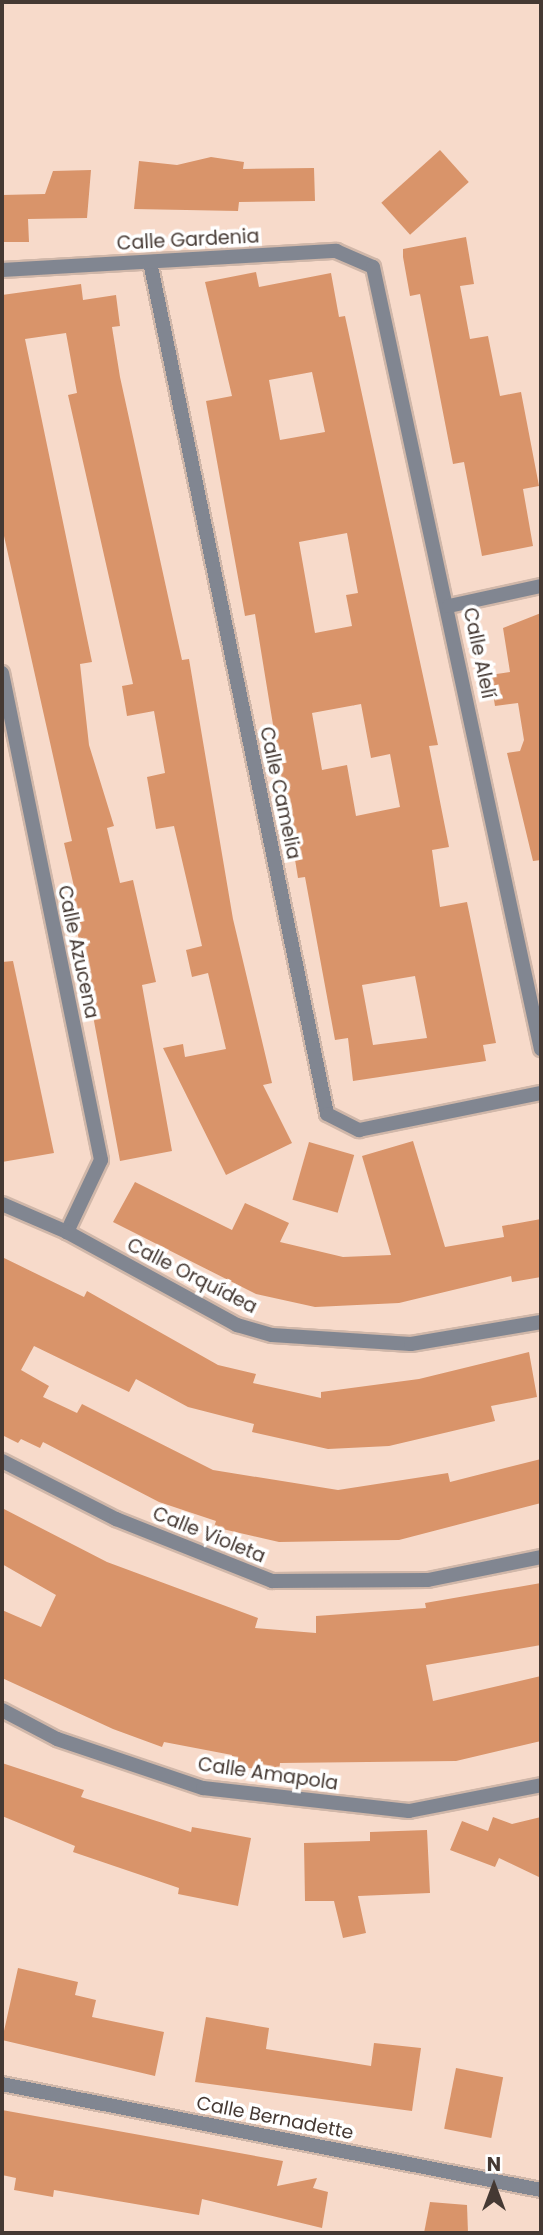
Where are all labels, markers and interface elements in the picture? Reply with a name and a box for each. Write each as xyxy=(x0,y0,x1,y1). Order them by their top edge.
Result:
street label: Calle Gardenia xyxy=(116,225,260,255)
street label: Calle Alelí xyxy=(458,605,500,701)
street label: Calle Camelia xyxy=(255,725,305,861)
street label: Calle Azucena xyxy=(53,883,103,1021)
street label: Calle Orquídea xyxy=(123,1233,261,1319)
street label: Calle Violeta xyxy=(149,1502,269,1568)
street label: Calle Amapola xyxy=(196,1753,340,1795)
street label: Calle Bernadette xyxy=(195,2092,355,2144)
north arrow xyxy=(459,2151,529,2221)
text: N xyxy=(487,2151,501,2178)

